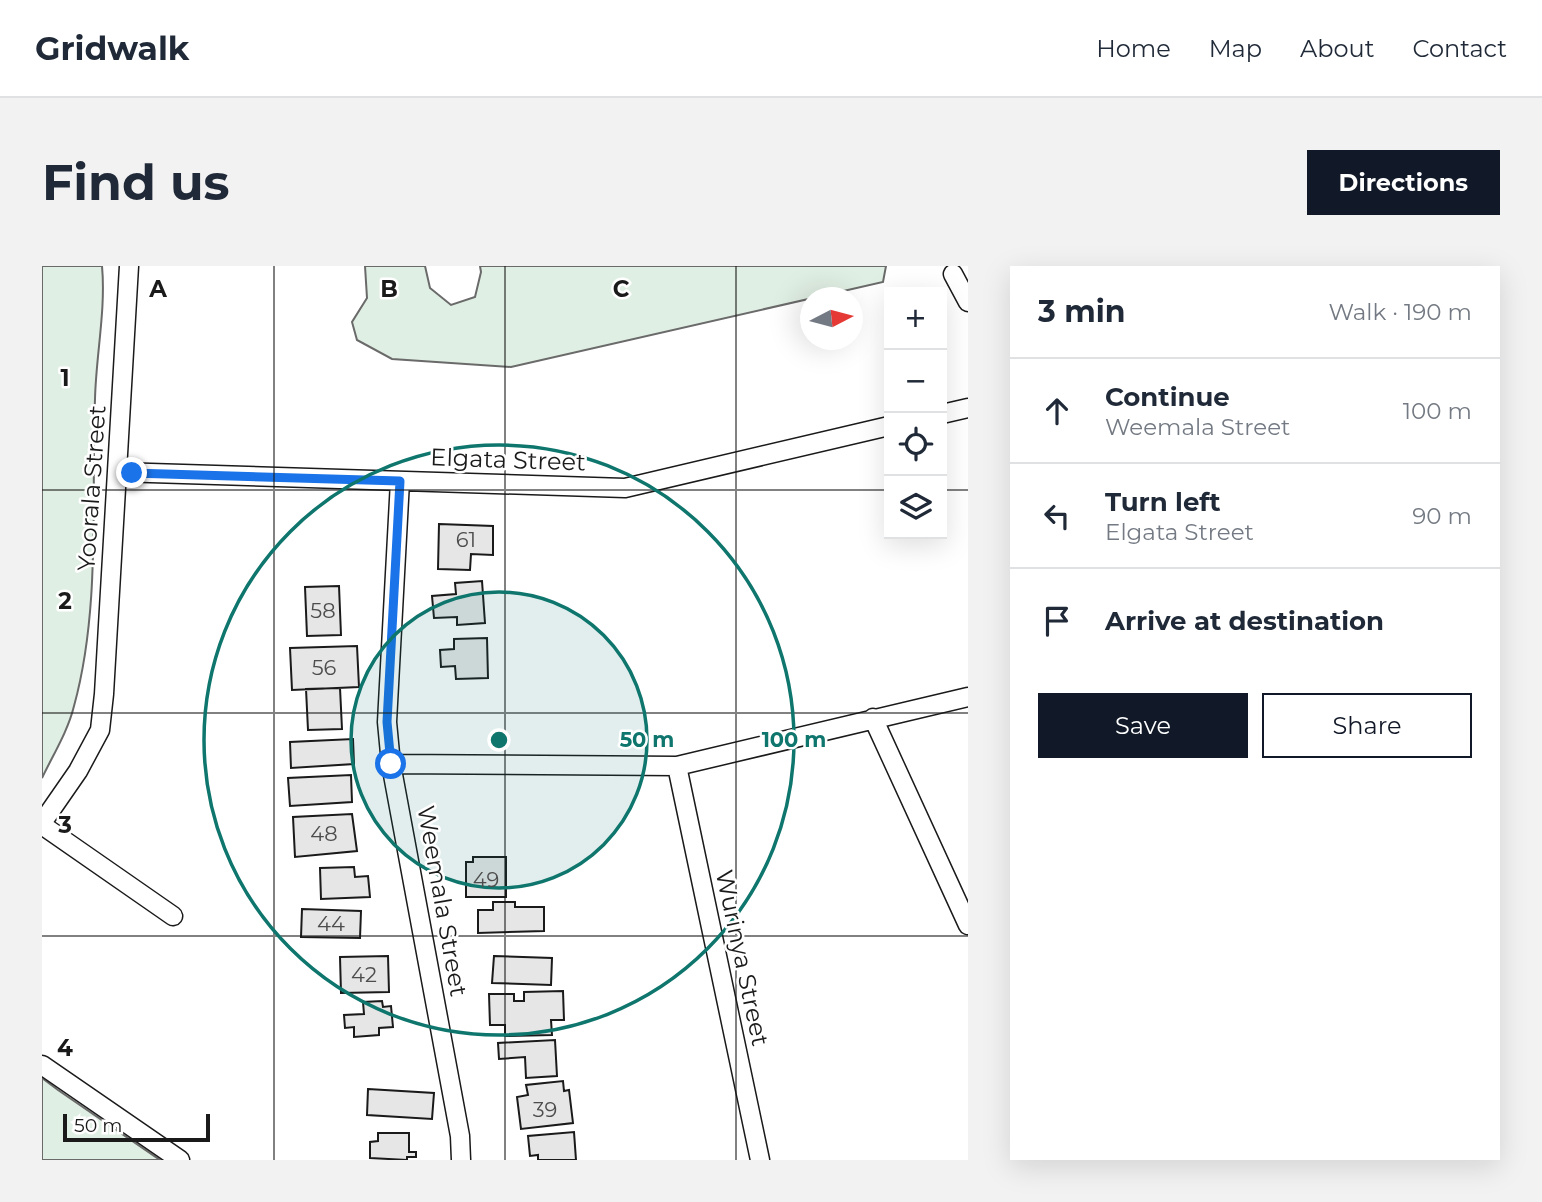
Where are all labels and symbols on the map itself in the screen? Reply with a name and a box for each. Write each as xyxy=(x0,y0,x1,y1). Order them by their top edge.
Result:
text: A xyxy=(148,275,167,303)
text: B xyxy=(380,275,398,303)
text: C xyxy=(613,275,630,303)
north arrow xyxy=(800,287,863,350)
text: 1 xyxy=(60,364,70,392)
street label: Yoorala Street xyxy=(71,404,112,572)
street label: Elgata Street xyxy=(430,442,586,477)
route end xyxy=(116,457,147,488)
house number: 61 xyxy=(456,527,476,552)
text: 2 xyxy=(58,587,72,615)
house number: 58 xyxy=(310,598,336,623)
house number: 56 xyxy=(312,655,337,680)
text: 50 m xyxy=(620,727,674,752)
text: 100 m xyxy=(762,727,826,752)
centre of rings xyxy=(487,728,511,752)
route start xyxy=(375,748,406,779)
street label: Weemala Street xyxy=(411,803,474,999)
text: 3 xyxy=(57,811,72,839)
house number: 48 xyxy=(310,821,338,846)
house number: 49 xyxy=(473,867,499,892)
street label: Wurinya Street xyxy=(710,867,775,1049)
house number: 44 xyxy=(317,911,345,936)
house number: 42 xyxy=(351,962,377,987)
text: 4 xyxy=(57,1034,73,1062)
house number: 39 xyxy=(533,1097,557,1122)
scale bar xyxy=(63,1111,210,1143)

